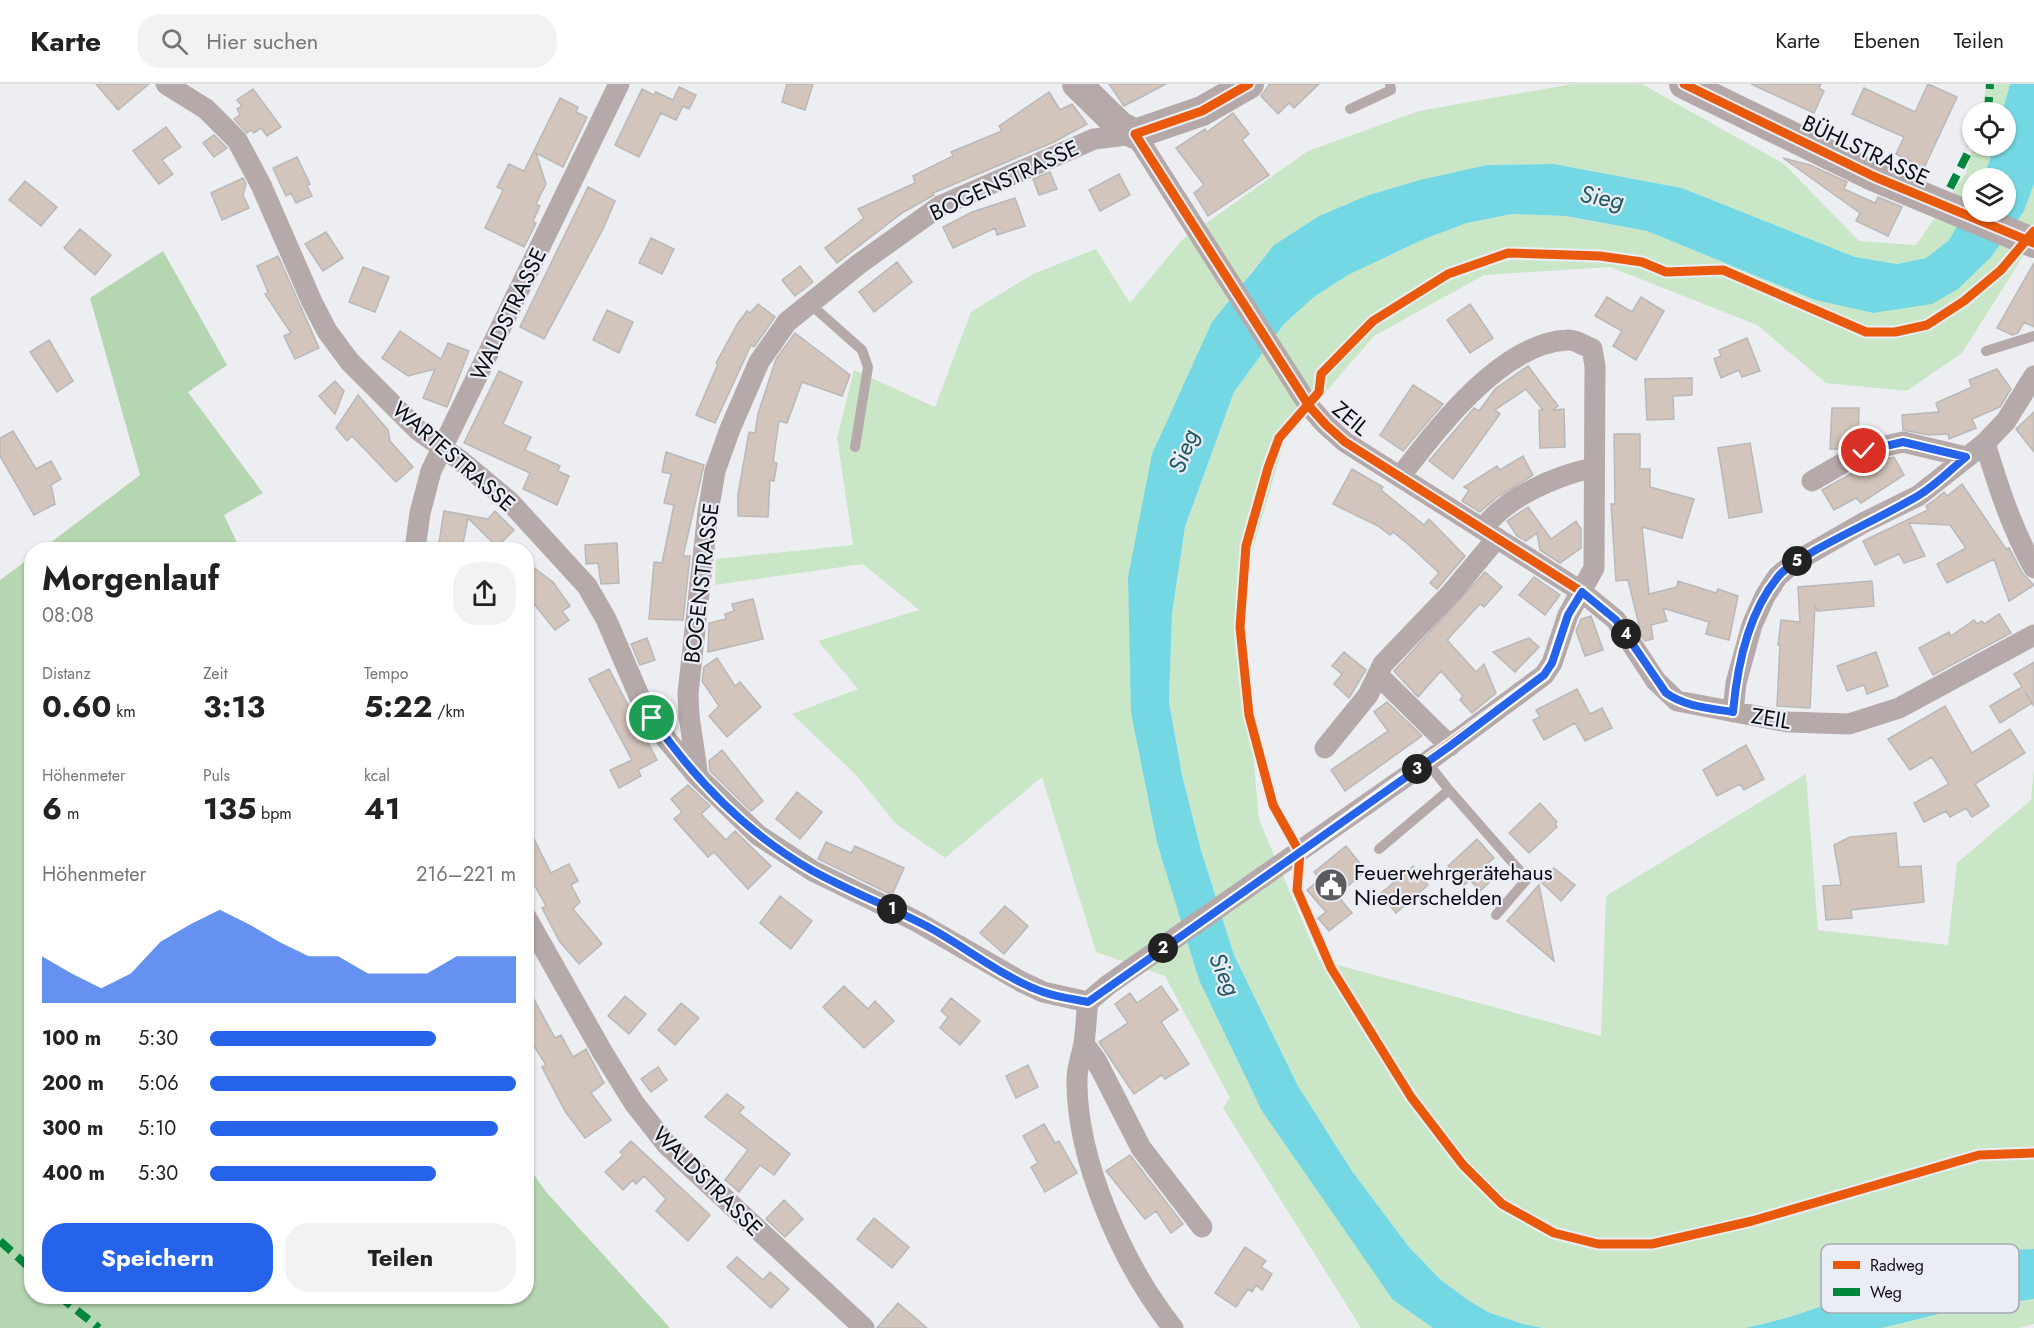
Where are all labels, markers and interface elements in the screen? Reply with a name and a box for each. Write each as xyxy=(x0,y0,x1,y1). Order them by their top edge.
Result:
search box xyxy=(137,14,557,68)
text: Karte xyxy=(30,21,101,62)
icon: search xyxy=(158,25,191,58)
text: Hier suchen xyxy=(206,25,318,57)
text: Karte xyxy=(1775,26,1820,56)
text: Ebenen xyxy=(1853,26,1920,56)
text: Teilen xyxy=(1953,26,2004,56)
map controls xyxy=(1962,102,2016,222)
button: locate xyxy=(1962,102,2016,156)
street label: BÜHLSTRASSE xyxy=(1797,107,1935,193)
street label: BOGENSTRASSE xyxy=(924,131,1084,229)
button: layers xyxy=(1962,168,2016,222)
water label: Sieg xyxy=(1577,176,1627,218)
street label: WALDSTRASSE xyxy=(462,242,554,386)
street label: WARTESTRASSE xyxy=(385,393,523,519)
street label: ZEIL xyxy=(1326,393,1376,443)
water label: Sieg xyxy=(1159,424,1207,478)
pin xyxy=(1838,425,1889,476)
icon: check xyxy=(1847,434,1880,467)
street label: BOGENSTRASSE xyxy=(675,501,727,665)
pin: 5 xyxy=(1782,546,1812,576)
text: 5 xyxy=(1792,549,1802,572)
text: Morgenlauf xyxy=(42,555,219,602)
button: share xyxy=(453,562,516,625)
text: 08:08 xyxy=(42,601,94,630)
pin: 4 xyxy=(1611,619,1641,649)
text: 4 xyxy=(1620,622,1632,645)
text: Distanz xyxy=(42,662,91,685)
text: Zeit xyxy=(203,662,227,685)
text: Tempo xyxy=(364,662,408,685)
text: 0.60 xyxy=(42,685,111,728)
text: 3:13 xyxy=(203,685,265,728)
text: 5:22 xyxy=(364,685,432,728)
pin xyxy=(626,692,677,743)
street label: ZEIL xyxy=(1749,699,1793,737)
text: km xyxy=(111,700,136,723)
text: /km xyxy=(432,700,465,723)
icon: arrive xyxy=(635,701,668,734)
pin: 3 xyxy=(1402,754,1432,784)
text: 3 xyxy=(1412,757,1422,780)
text: Höhenmeter xyxy=(42,764,126,787)
text: Puls xyxy=(203,764,230,787)
text: kcal xyxy=(364,764,390,787)
text: 6 xyxy=(42,787,62,830)
text: 135 xyxy=(203,787,256,830)
text: 41 xyxy=(364,787,400,830)
text: m xyxy=(62,802,79,825)
text: bpm xyxy=(256,802,292,825)
place label: Feuerwehrgerätehaus Niederschelden xyxy=(1354,856,1553,913)
text: Höhenmeter xyxy=(42,860,146,889)
text: 216–221 m xyxy=(416,860,516,889)
public building icon: Feuerwehrgerätehaus Niederschelden xyxy=(1313,867,1349,903)
pin: 1 xyxy=(877,894,907,924)
text: 1 xyxy=(888,897,896,920)
pin: 2 xyxy=(1148,933,1178,963)
text: 2 xyxy=(1158,936,1168,959)
water label: Sieg xyxy=(1200,947,1250,1001)
text: 100 m xyxy=(42,1024,101,1053)
text: 5:30 xyxy=(138,1024,178,1053)
text: 200 m xyxy=(42,1069,104,1098)
text: 5:06 xyxy=(138,1069,179,1098)
text: 300 m xyxy=(42,1114,103,1143)
text: 5:10 xyxy=(138,1114,176,1143)
street label: WALDSTRASSE xyxy=(646,1119,770,1243)
text: 400 m xyxy=(42,1159,105,1188)
text: 5:30 xyxy=(138,1159,178,1188)
button: Speichern xyxy=(42,1223,273,1292)
button: Teilen xyxy=(285,1223,516,1292)
legend xyxy=(1821,1244,2019,1313)
text: Radweg xyxy=(1870,1254,1924,1277)
text: Weg xyxy=(1870,1281,1902,1304)

